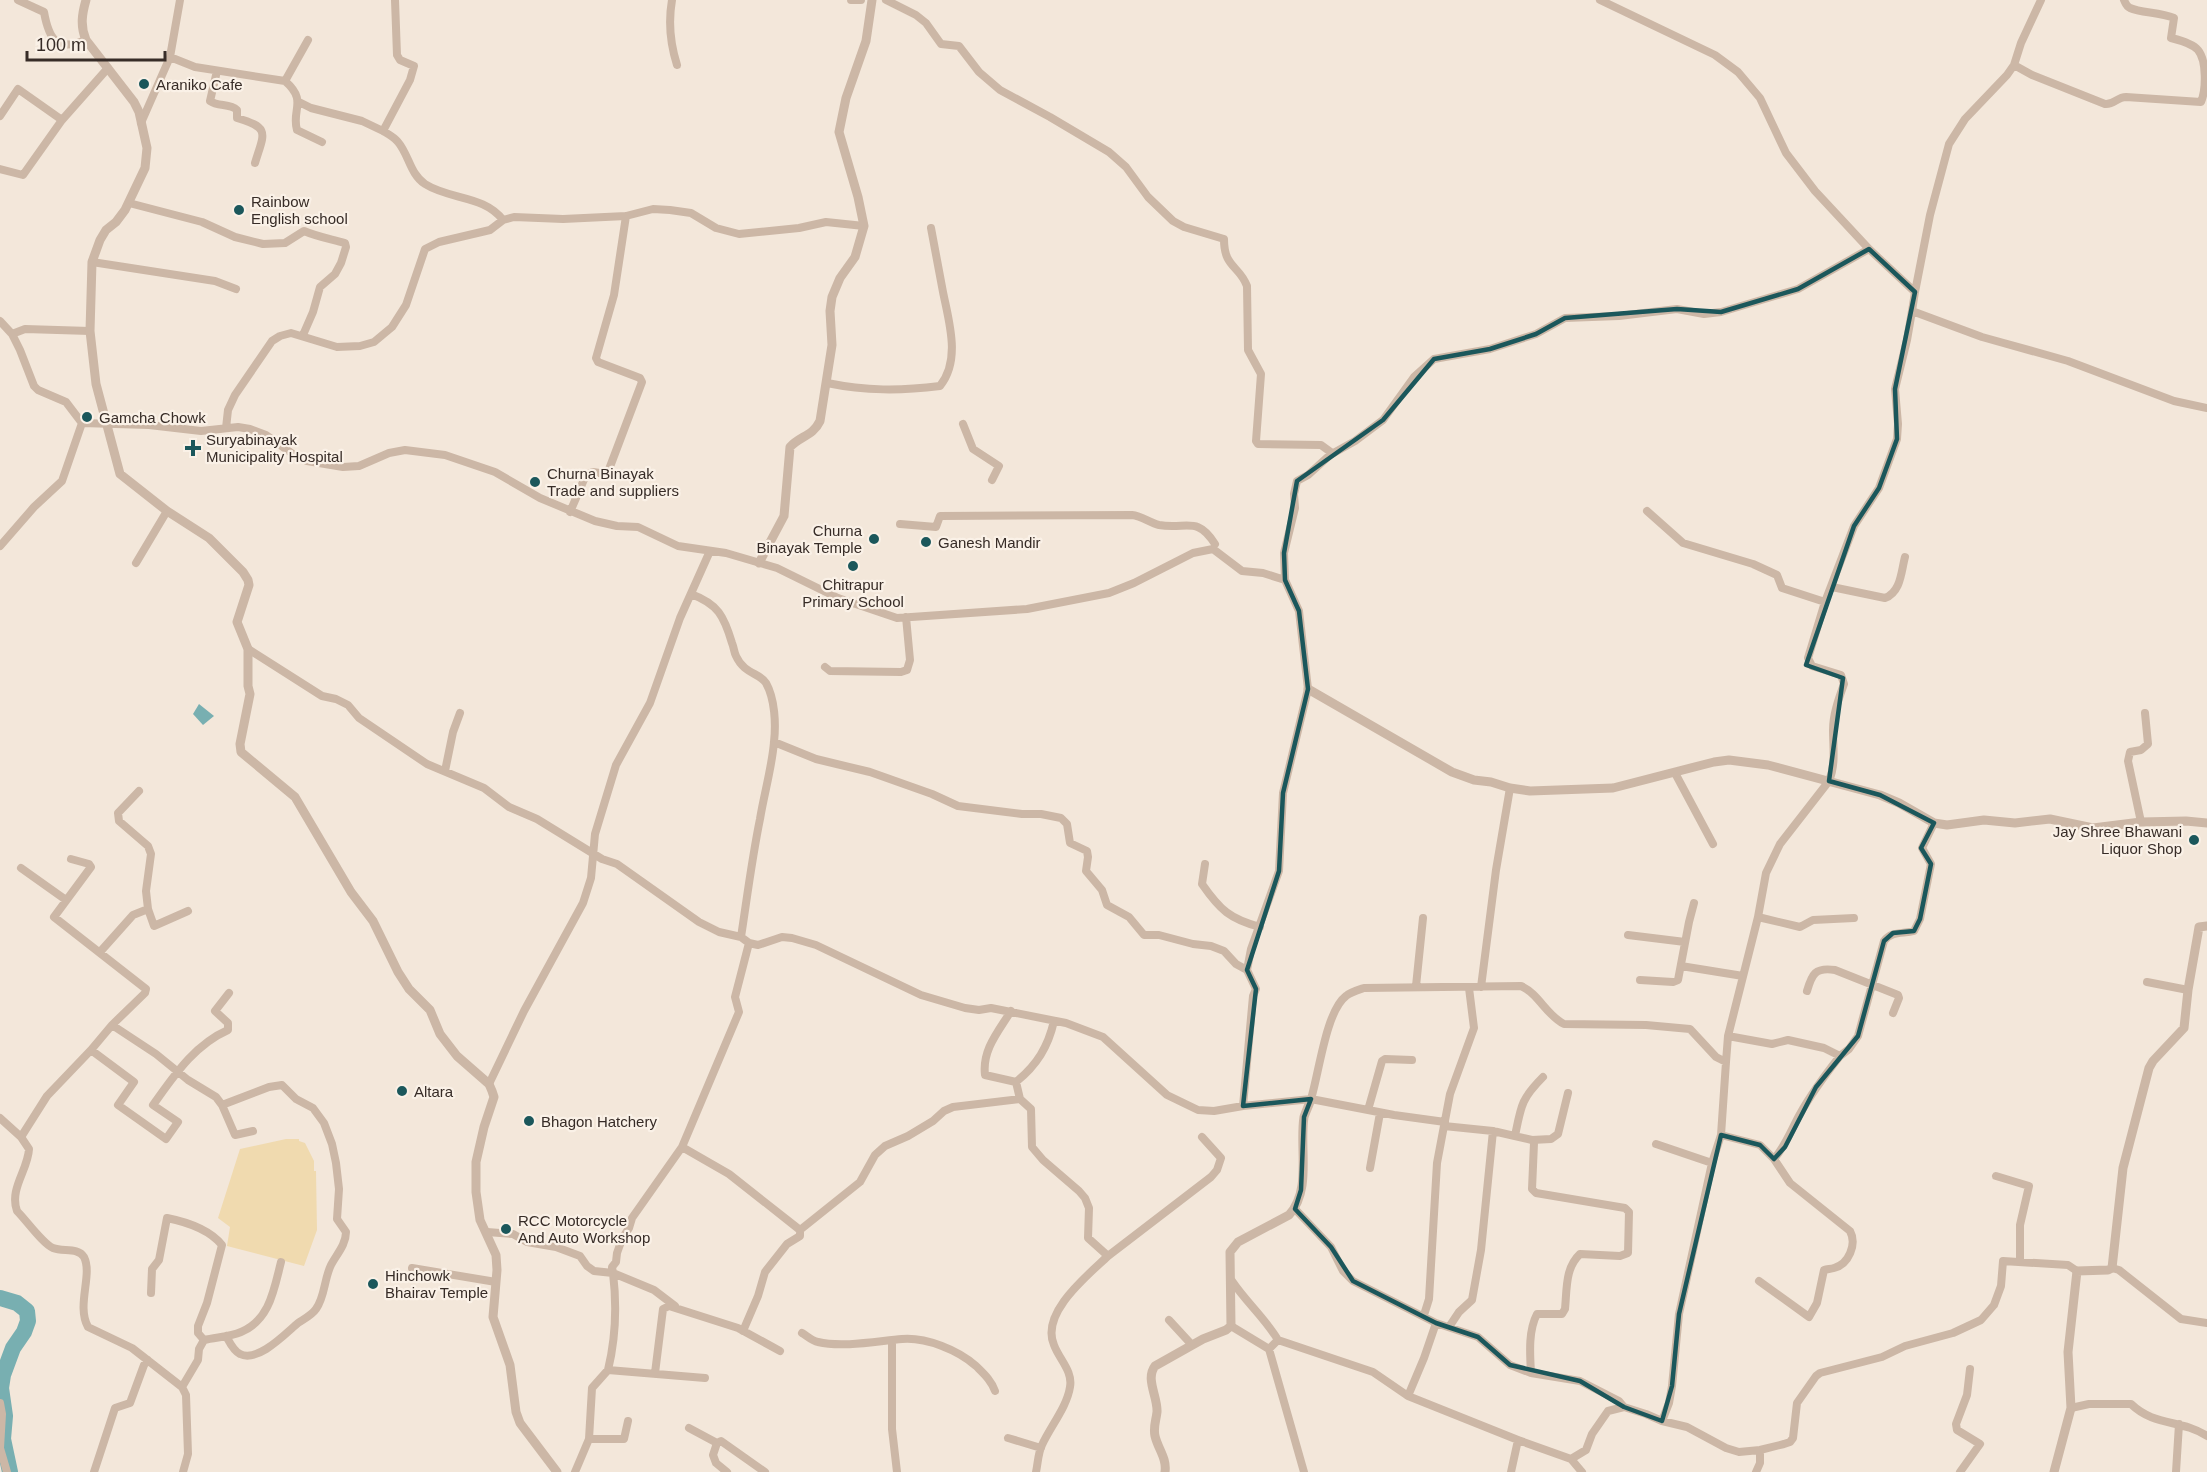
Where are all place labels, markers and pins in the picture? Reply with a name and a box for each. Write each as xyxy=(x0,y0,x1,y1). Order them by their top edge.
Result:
place label: Araniko Cafe xyxy=(156,76,243,93)
marker: Araniko Cafe xyxy=(137,77,151,91)
place label: Rainbow English school xyxy=(251,193,348,227)
marker: Rainbow English school xyxy=(232,203,246,217)
place label: Gamcha Chowk xyxy=(99,409,206,426)
marker: Gamcha Chowk xyxy=(80,410,94,424)
place label: Suryabinayak Municipality Hospital xyxy=(206,431,343,465)
marker: Suryabinayak Municipality Hospital xyxy=(184,439,202,457)
place label: Churna Binayak Trade and suppliers xyxy=(547,465,679,499)
marker: Churna Binayak Trade and suppliers xyxy=(528,475,542,489)
place label: Churna Binayak Temple xyxy=(756,522,863,556)
marker: Churna Binayak Temple xyxy=(867,532,881,546)
place label: Ganesh Mandir xyxy=(938,534,1041,551)
marker: Ganesh Mandir xyxy=(919,535,933,549)
marker: Chitrapur Primary School xyxy=(846,559,860,573)
place label: Chitrapur Primary School xyxy=(802,576,904,610)
place label: Jay Shree Bhawani Liquor Shop xyxy=(2053,823,2182,857)
marker: Jay Shree Bhawani Liquor Shop xyxy=(2187,833,2201,847)
place label: Altara xyxy=(414,1083,454,1100)
marker: Altara xyxy=(395,1084,409,1098)
place label: Bhagon Hatchery xyxy=(541,1113,657,1130)
marker: Bhagon Hatchery xyxy=(522,1114,536,1128)
place label: RCC Motorcycle And Auto Workshop xyxy=(518,1212,650,1246)
marker: RCC Motorcycle And Auto Workshop xyxy=(499,1222,513,1236)
place label: Hinchowk Bhairav Temple xyxy=(385,1267,488,1301)
marker: Hinchowk Bhairav Temple xyxy=(366,1277,380,1291)

